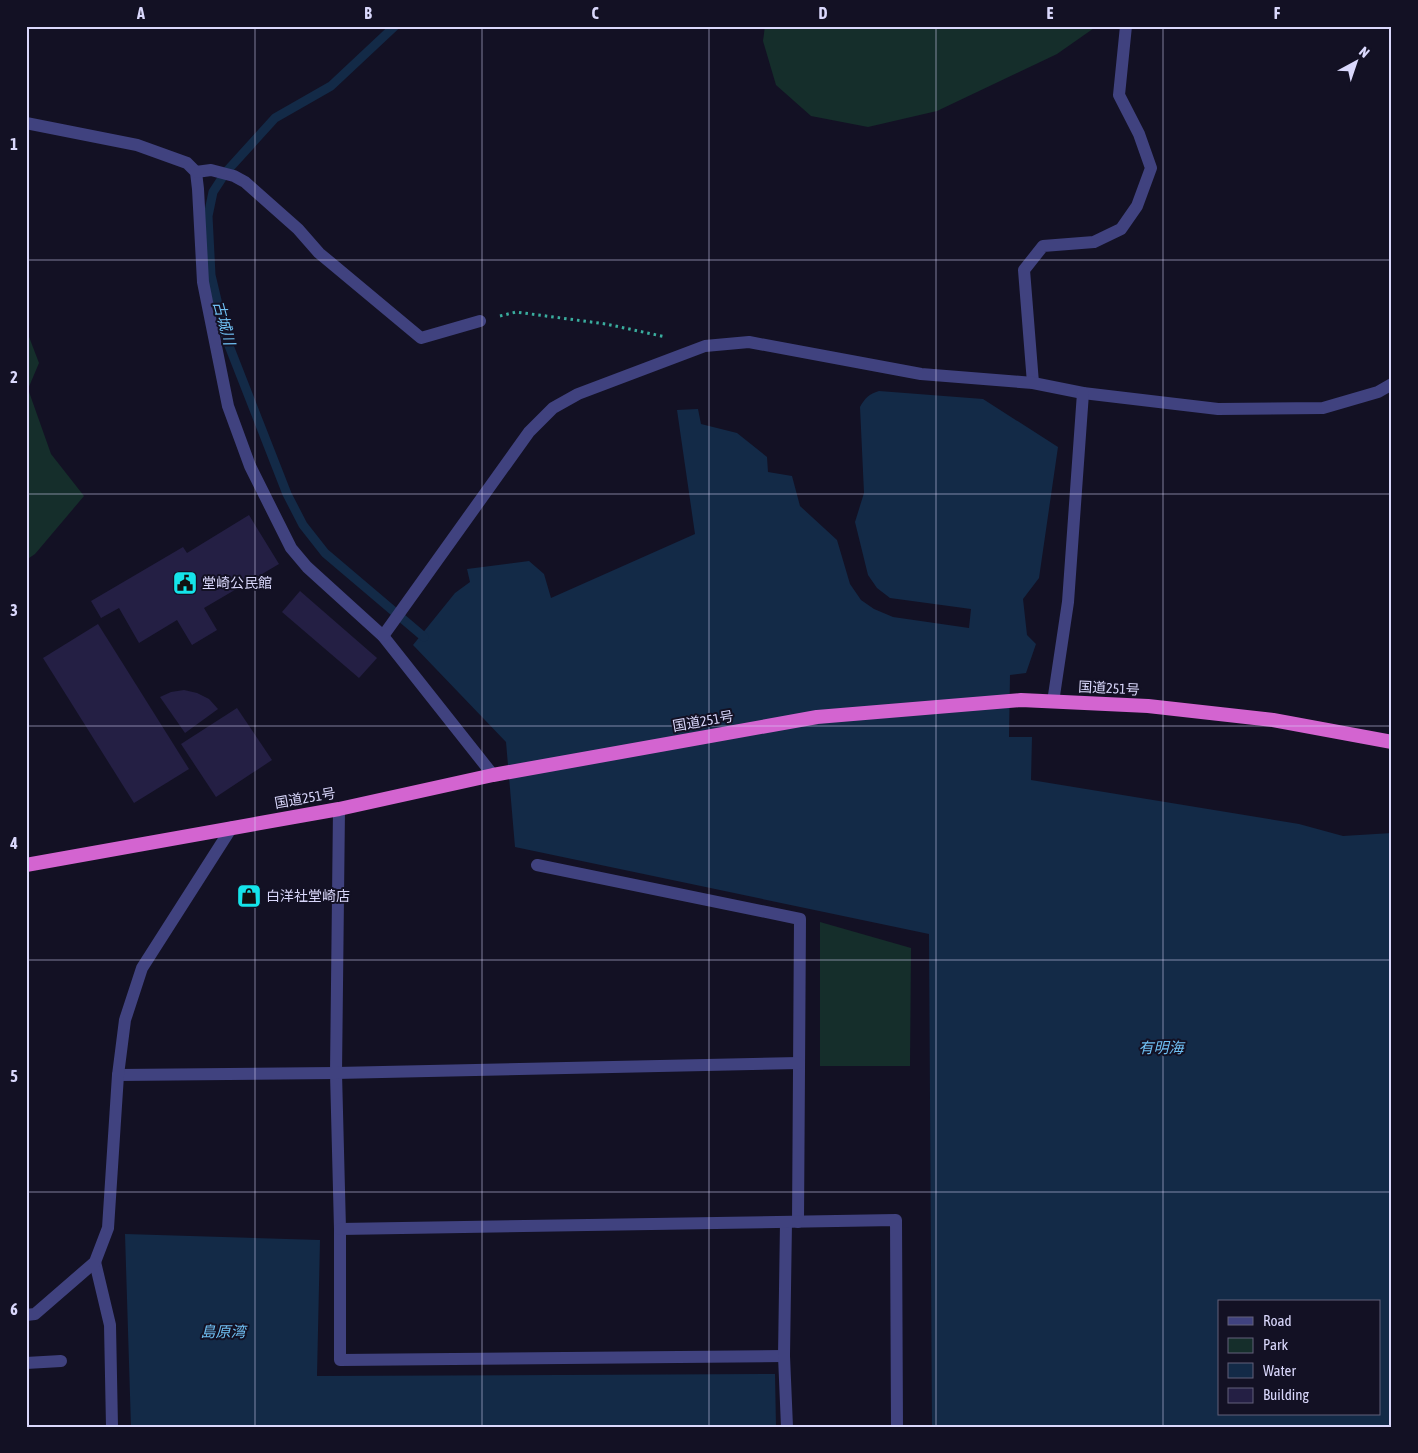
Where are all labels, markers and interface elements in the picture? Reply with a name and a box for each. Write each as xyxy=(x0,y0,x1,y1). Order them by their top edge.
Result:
text: A xyxy=(136,4,145,22)
text: B xyxy=(364,4,372,22)
text: C xyxy=(591,4,599,22)
text: D xyxy=(819,4,828,22)
text: E xyxy=(1047,4,1054,22)
text: F xyxy=(1274,4,1281,22)
north arrow xyxy=(1330,38,1380,88)
text: N xyxy=(1356,43,1373,61)
text: 1 xyxy=(10,135,18,153)
water label: 古城川 xyxy=(210,299,239,349)
text: 2 xyxy=(10,368,18,386)
public building icon: 堂崎公民館 xyxy=(172,570,198,596)
place label: 堂崎公民館 xyxy=(202,575,272,591)
text: 3 xyxy=(10,601,18,619)
street label: 国道251号 xyxy=(1078,678,1140,698)
street label: 国道251号 xyxy=(671,708,735,734)
street label: 国道251号 xyxy=(273,785,337,811)
text: 4 xyxy=(9,834,18,852)
shop icon: 白洋社堂崎店 xyxy=(236,883,262,909)
place label: 白洋社堂崎店 xyxy=(266,888,350,904)
water label: 有明海 xyxy=(1138,1039,1185,1056)
text: 5 xyxy=(10,1067,18,1085)
text: 6 xyxy=(10,1300,18,1318)
legend xyxy=(1218,1300,1380,1416)
text: Road xyxy=(1263,1312,1292,1329)
water label: 島原湾 xyxy=(200,1323,248,1340)
text: Park xyxy=(1263,1336,1288,1353)
text: Water xyxy=(1263,1362,1296,1379)
text: Building xyxy=(1263,1386,1309,1403)

